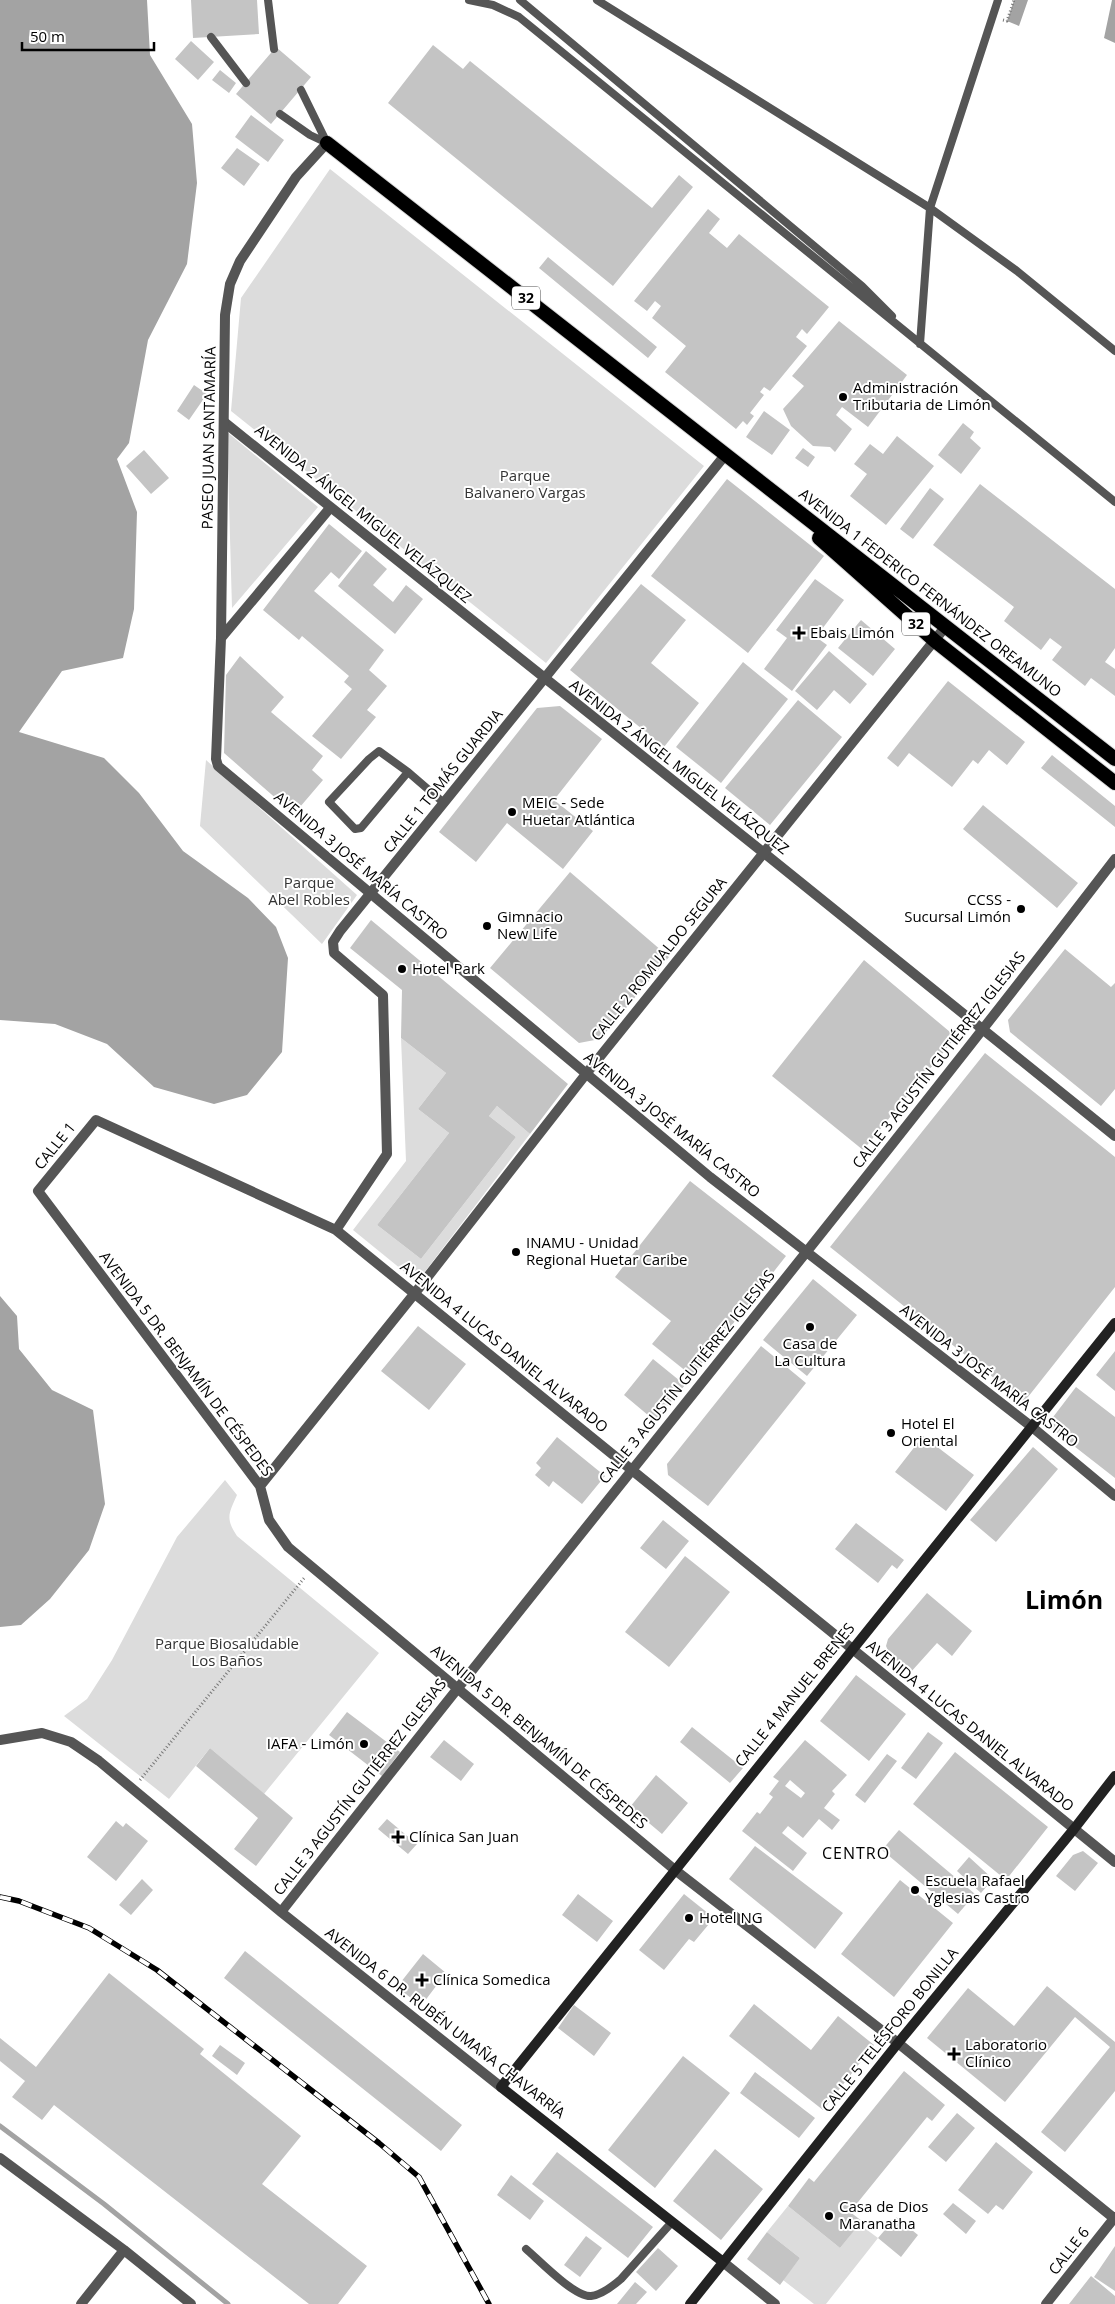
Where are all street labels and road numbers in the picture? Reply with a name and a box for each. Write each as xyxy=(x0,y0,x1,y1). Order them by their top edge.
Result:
road number: 32 xyxy=(512,286,540,310)
street label: PASEO JUAN SANTAMARÍA xyxy=(196,346,220,530)
street label: AVENIDA 2 ÁNGEL MIGUEL VELÁZQUEZ xyxy=(251,420,476,607)
street label: AVENIDA 1 FEDERICO FERNÁNDEZ OREAMUNO xyxy=(795,483,1066,701)
road number: 32 xyxy=(902,612,930,636)
street label: AVENIDA 2 ÁNGEL MIGUEL VELÁZQUEZ xyxy=(566,674,793,858)
street label: CALLE 1 TOMÁS GUARDIA xyxy=(378,704,507,856)
street label: AVENIDA 3 JOSÉ MARÍA CASTRO xyxy=(270,786,453,944)
street label: CALLE 2 ROMUALDO SEGURA xyxy=(586,872,731,1045)
street label: CALLE 3 AGUSTÍN GUTIÉRREZ IGLESIAS xyxy=(847,947,1029,1172)
street label: AVENIDA 3 JOSÉ MARÍA CASTRO xyxy=(580,1047,765,1202)
street label: CALLE 1 xyxy=(29,1118,79,1173)
street label: AVENIDA 5 DR. BENJAMÍN DE CÉSPEDES xyxy=(96,1247,278,1480)
street label: AVENIDA 4 LUCAS DANIEL ALVARADO xyxy=(397,1256,613,1436)
street label: CALLE 3 AGUSTÍN GUTIÉRREZ IGLESIAS xyxy=(594,1265,779,1488)
street label: AVENIDA 3 JOSÉ MARÍA CASTRO xyxy=(896,1299,1083,1451)
street label: CALLE 4 MANUEL BRENES xyxy=(730,1618,859,1770)
street label: AVENIDA 4 LUCAS DANIEL ALVARADO xyxy=(863,1635,1079,1815)
street label: AVENIDA 5 DR. BENJAMÍN DE CÉSPEDES xyxy=(427,1640,652,1833)
street label: CALLE 3 AGUSTÍN GUTIÉRREZ IGLESIAS xyxy=(268,1674,450,1899)
street label: AVENIDA 6 DR. RUBÉN UMAÑA CHAVARRÍA xyxy=(321,1922,570,2123)
street label: CALLE 5 TELÉSFORO BONILLA xyxy=(816,1942,962,2116)
street label: CALLE 6 xyxy=(1043,2222,1093,2278)

